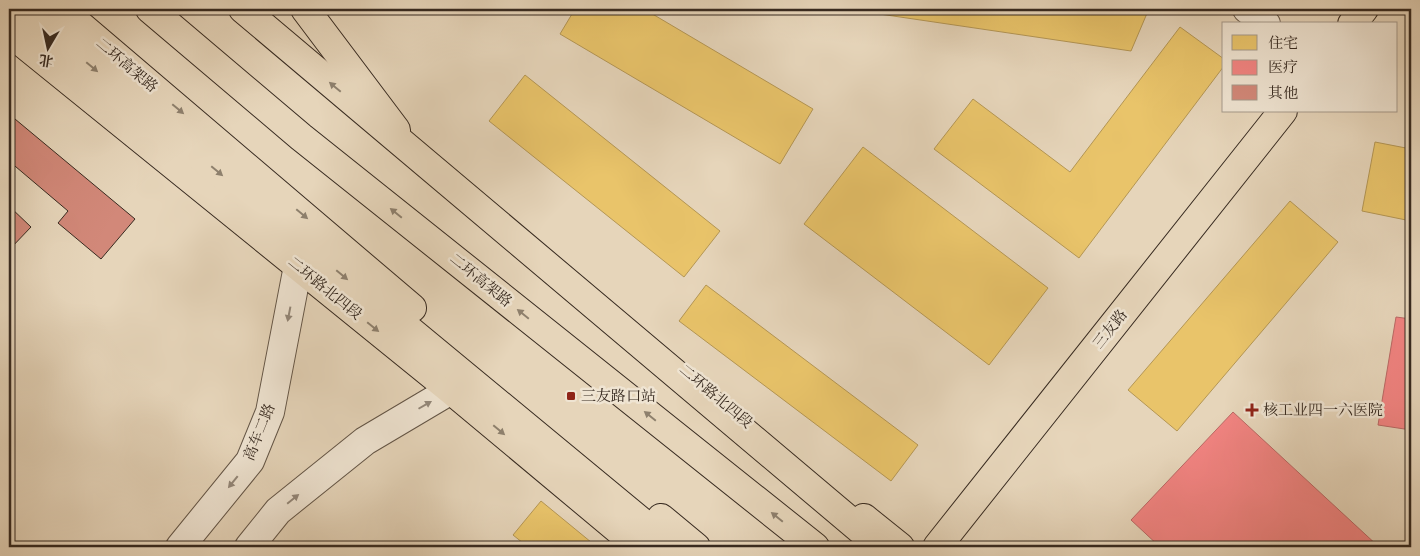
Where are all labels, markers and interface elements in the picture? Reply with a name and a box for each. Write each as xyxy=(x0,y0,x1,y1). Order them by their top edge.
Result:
north arrow xyxy=(22,22,72,72)
legend xyxy=(1222,22,1398,112)
street label: 二环高架路 xyxy=(92,34,162,96)
text: 住宅 xyxy=(1268,34,1298,52)
text: 北 xyxy=(38,51,54,70)
text: 医疗 xyxy=(1268,58,1298,76)
one-way arrow xyxy=(85,62,98,73)
one-way arrow xyxy=(330,81,342,93)
text: 其他 xyxy=(1268,84,1298,102)
one-way arrow xyxy=(172,103,185,114)
one-way arrow xyxy=(211,165,223,176)
one-way arrow xyxy=(390,207,403,218)
one-way arrow xyxy=(296,208,308,219)
street label: 二环高架路 xyxy=(446,249,516,311)
street label: 二环路北四段 xyxy=(284,253,366,323)
one-way arrow xyxy=(335,269,348,280)
one-way arrow xyxy=(285,306,293,322)
street label: 三友路 xyxy=(1089,306,1131,352)
one-way arrow xyxy=(517,309,530,320)
one-way arrow xyxy=(367,321,380,332)
street label: 二环路北四段 xyxy=(676,360,756,432)
place label: 三友路口站 xyxy=(581,387,656,405)
marker: 三友路口站 xyxy=(565,390,577,402)
street label: 高车二路 xyxy=(239,401,279,463)
one-way arrow xyxy=(419,401,432,410)
place label: 核工业四一六医院 xyxy=(1263,401,1383,419)
marker: 核工业四一六医院 xyxy=(1245,403,1259,417)
one-way arrow xyxy=(644,410,657,421)
one-way arrow xyxy=(493,424,505,435)
one-way arrow xyxy=(227,475,238,488)
one-way arrow xyxy=(286,493,299,504)
one-way arrow xyxy=(771,511,784,522)

